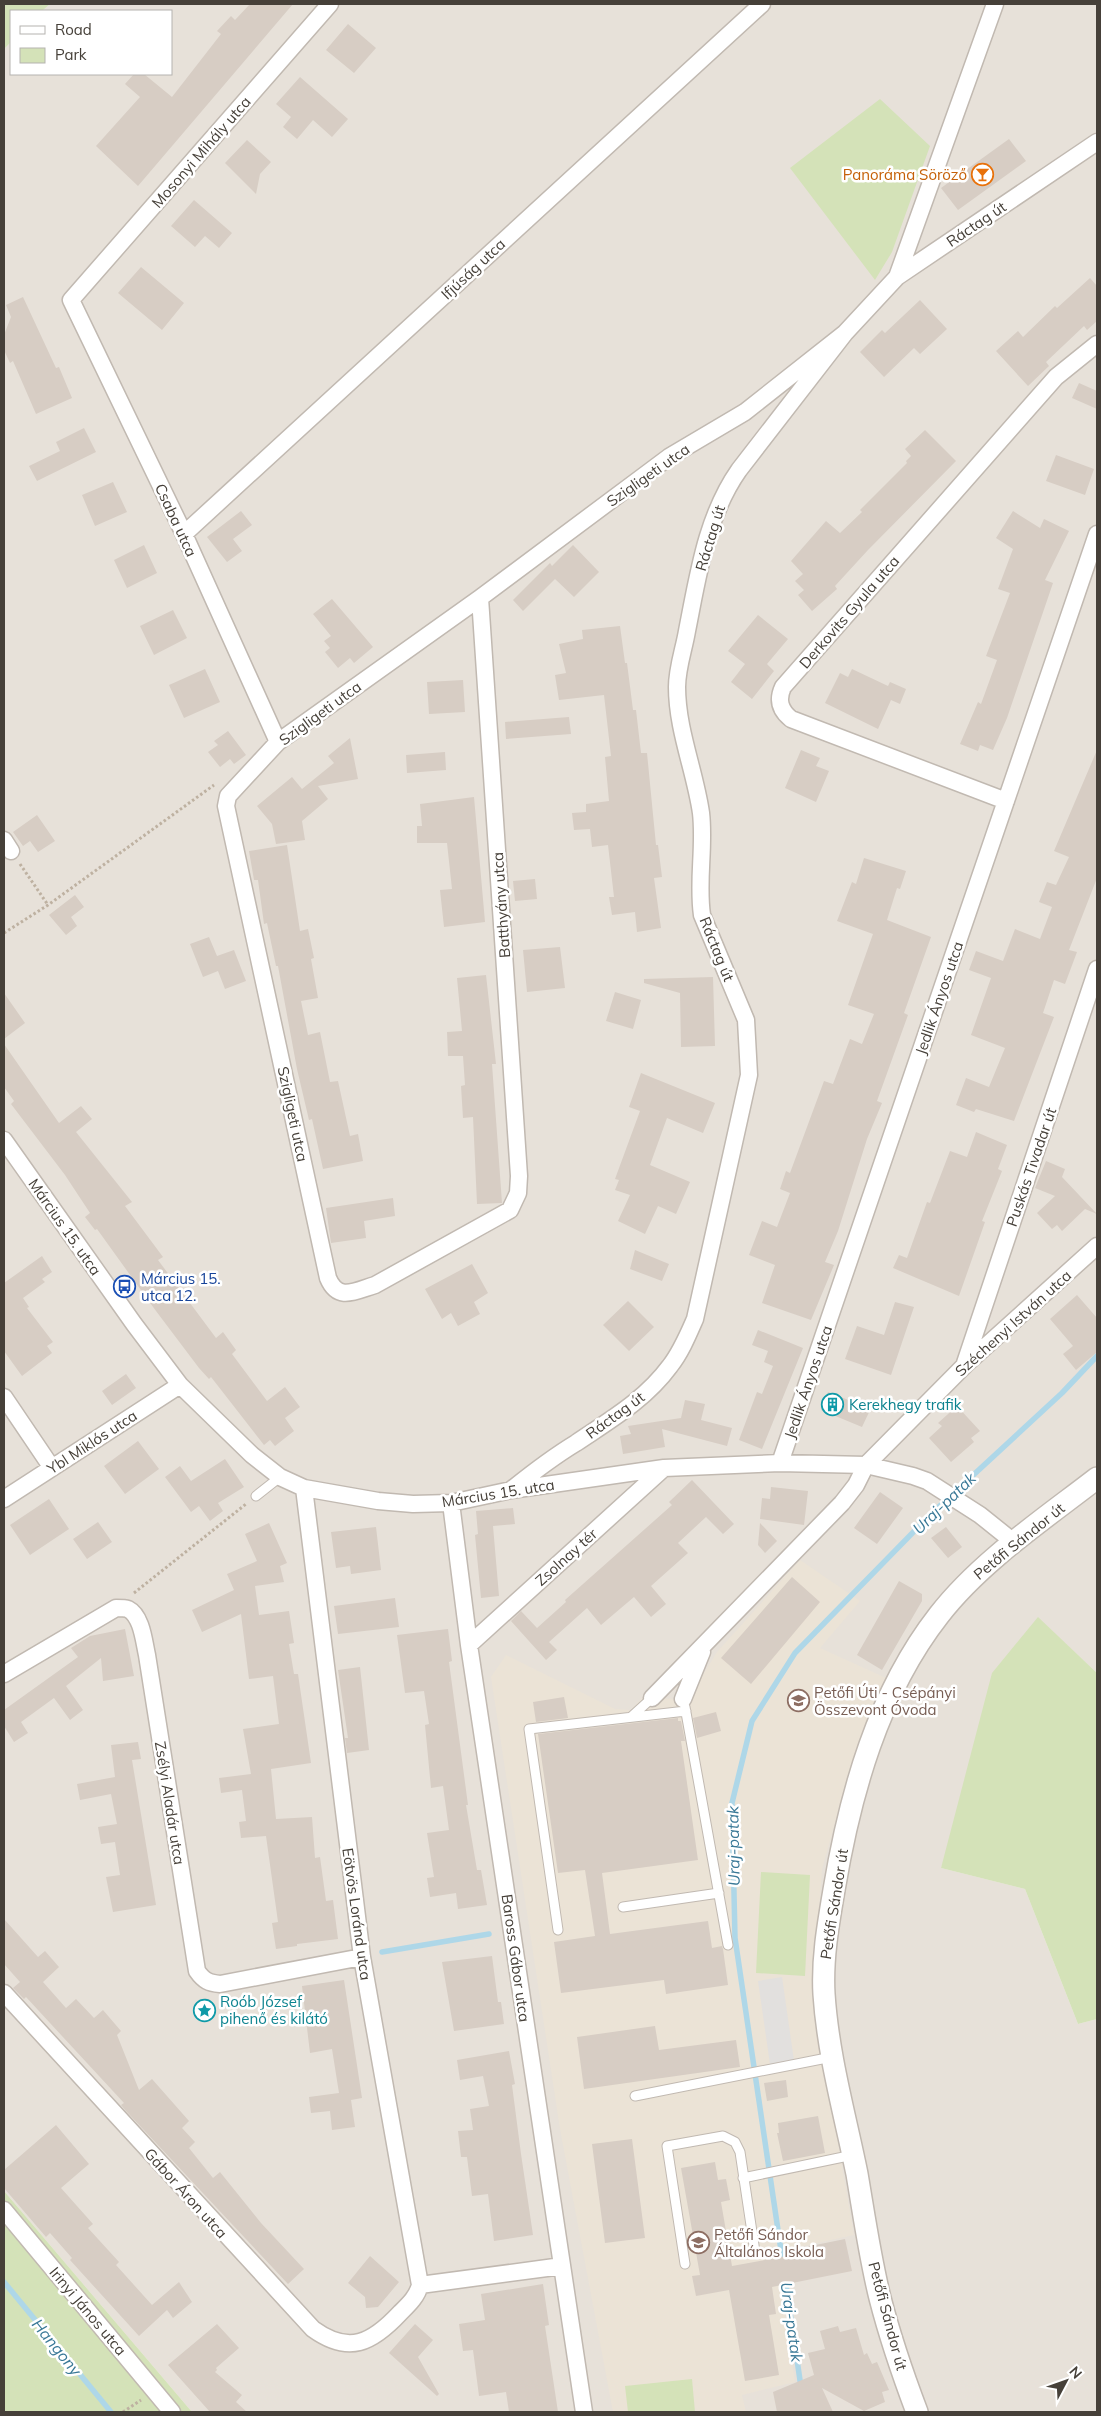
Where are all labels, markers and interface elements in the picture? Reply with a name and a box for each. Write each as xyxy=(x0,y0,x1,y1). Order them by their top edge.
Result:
legend xyxy=(10,10,172,75)
text: Road xyxy=(55,20,92,39)
text: Park xyxy=(55,45,87,64)
street label: Mosonyi Mihály utca xyxy=(147,92,255,212)
bar icon: Panoráma Söröző xyxy=(971,162,995,186)
place label: Panoráma Söröző xyxy=(843,165,967,184)
street label: Ráctag út xyxy=(943,197,1009,251)
street label: Ifjúság utca xyxy=(437,235,509,303)
street label: Szigligeti utca xyxy=(603,439,693,511)
street label: Csaba utca xyxy=(151,480,201,560)
street label: Ráctag út xyxy=(691,503,729,573)
street label: Derkovits Gyula utca xyxy=(795,552,903,672)
street label: Szigligeti utca xyxy=(275,677,365,749)
street label: Batthyány utca xyxy=(488,851,514,959)
street label: Ráctag út xyxy=(695,914,739,984)
street label: Jedlik Ányos utca xyxy=(911,939,967,1057)
street label: Szigligeti utca xyxy=(274,1065,312,1163)
street label: Puskás Tivadar út xyxy=(1002,1105,1060,1229)
street label: Március 15. utca xyxy=(25,1175,105,1279)
street label: Széchenyi István utca xyxy=(951,1266,1075,1380)
place label: Március 15. utca 12. xyxy=(141,1269,221,1305)
bus stop icon: Március 15. utca 12. xyxy=(113,1275,137,1299)
street label: Jedlik Ányos utca xyxy=(780,1323,836,1441)
street label: Ráctag út xyxy=(582,1387,648,1443)
building icon: Kerekhegy trafik xyxy=(821,1392,845,1416)
place label: Kerekhegy trafik xyxy=(849,1395,962,1414)
street label: Ybl Miklós utca xyxy=(43,1406,141,1479)
water label: Uraj-patak xyxy=(908,1467,980,1538)
street label: Március 15. utca xyxy=(440,1475,556,1511)
street label: Petőfi Sándor út xyxy=(970,1498,1068,1584)
street label: Zsolnay tér xyxy=(531,1524,601,1590)
place label: Petőfi Úti - Csépányi Összevont Óvoda xyxy=(814,1683,956,1719)
school or university icon: Petőfi Úti - Csépányi Összevont Óvoda xyxy=(786,1689,810,1713)
street label: Zsélyi Aladár utca xyxy=(151,1740,189,1866)
water label: Uraj-patak xyxy=(722,1805,744,1886)
street label: Eötvös Loránd utca xyxy=(338,1847,376,1981)
street label: Petőfi Sándor út xyxy=(816,1847,852,1961)
street label: Baross Gábor utca xyxy=(498,1893,534,2023)
place label: Roób József pihenő és kilátó xyxy=(220,1992,328,2028)
place icon: Roób József pihenő és kilátó xyxy=(192,1998,216,2022)
street label: Gábor Áron utca xyxy=(141,2144,231,2242)
place label: Petőfi Sándor Általános Iskola xyxy=(714,2225,824,2261)
school or university icon: Petőfi Sándor Általános Iskola xyxy=(686,2231,710,2255)
street label: Petőfi Sándor út xyxy=(864,2260,912,2372)
street label: Irinyi János utca xyxy=(45,2263,131,2359)
water label: Uraj-patak xyxy=(777,2281,808,2364)
water label: Hangony xyxy=(28,2314,86,2380)
north arrow xyxy=(1041,2356,1091,2406)
text: N xyxy=(1066,2363,1086,2382)

